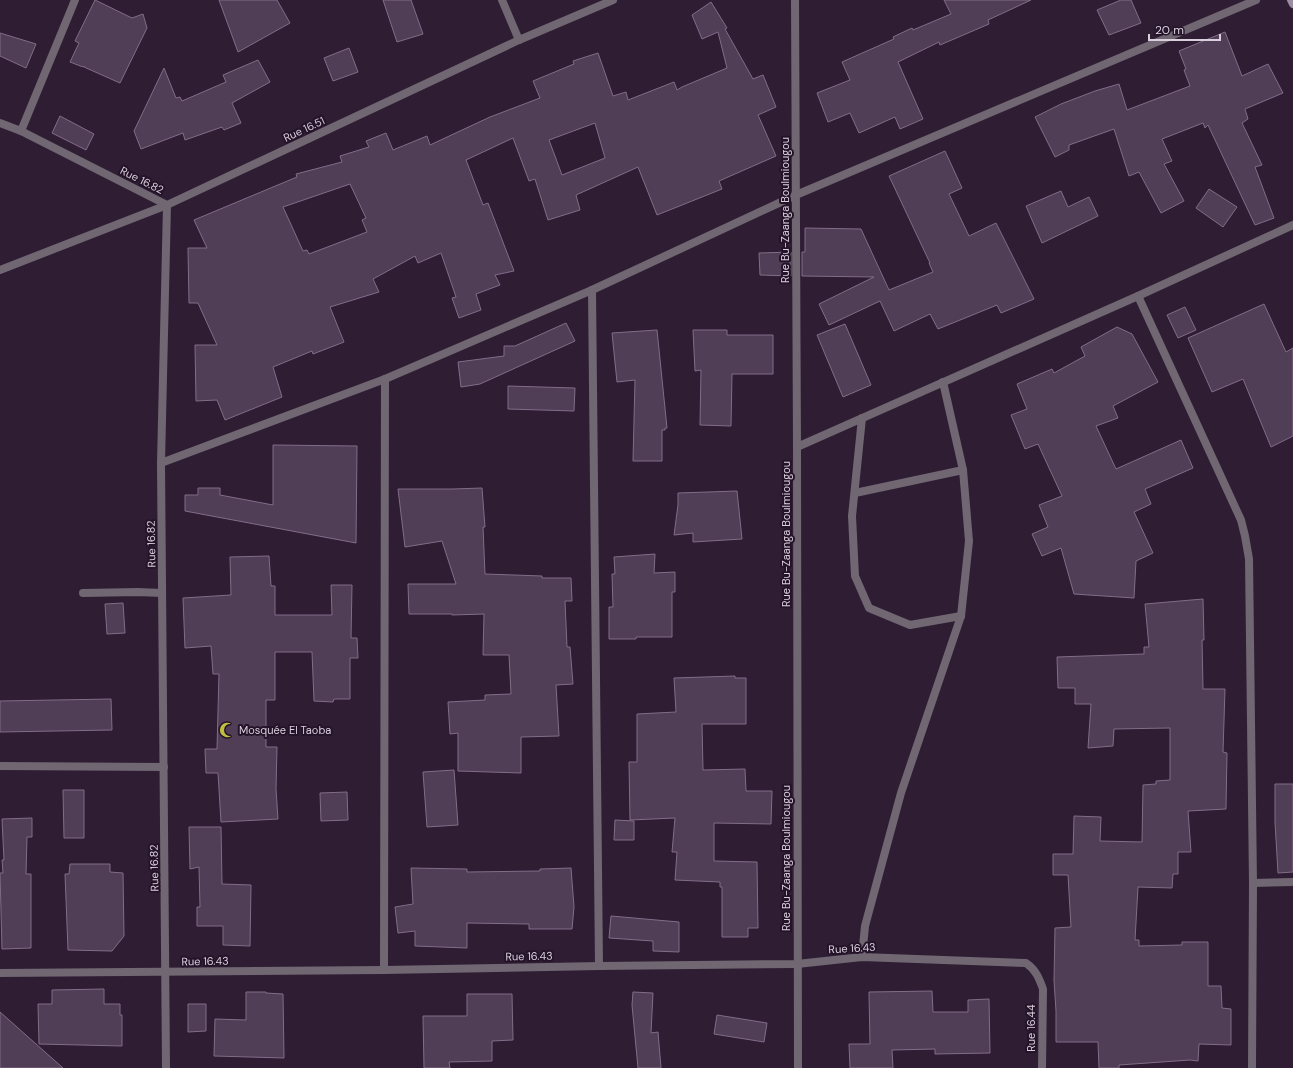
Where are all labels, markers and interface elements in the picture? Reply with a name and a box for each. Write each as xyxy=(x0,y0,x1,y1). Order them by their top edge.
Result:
scale bar xyxy=(1149,16,1220,42)
text: 20 m xyxy=(1155,22,1184,38)
street label: Rue 16.51 xyxy=(281,113,327,145)
street label: Rue Bu-Zaanga Boulmiougou xyxy=(778,137,792,283)
street label: Rue 16.82 xyxy=(118,163,166,197)
street label: Rue Bu-Zaanga Boulmiougou xyxy=(779,461,793,607)
street label: Rue 16.82 xyxy=(144,520,158,568)
mosque icon: Mosquée El Taoba xyxy=(218,721,236,739)
place label: Mosquée El Taoba xyxy=(239,723,331,737)
street label: Rue Bu-Zaanga Boulmiougou xyxy=(779,785,793,931)
street label: Rue 16.82 xyxy=(147,844,161,892)
street label: Rue 16.43 xyxy=(828,940,876,956)
street label: Rue 16.43 xyxy=(505,949,553,963)
street label: Rue 16.43 xyxy=(181,954,229,968)
street label: Rue 16.44 xyxy=(1024,1004,1038,1052)

